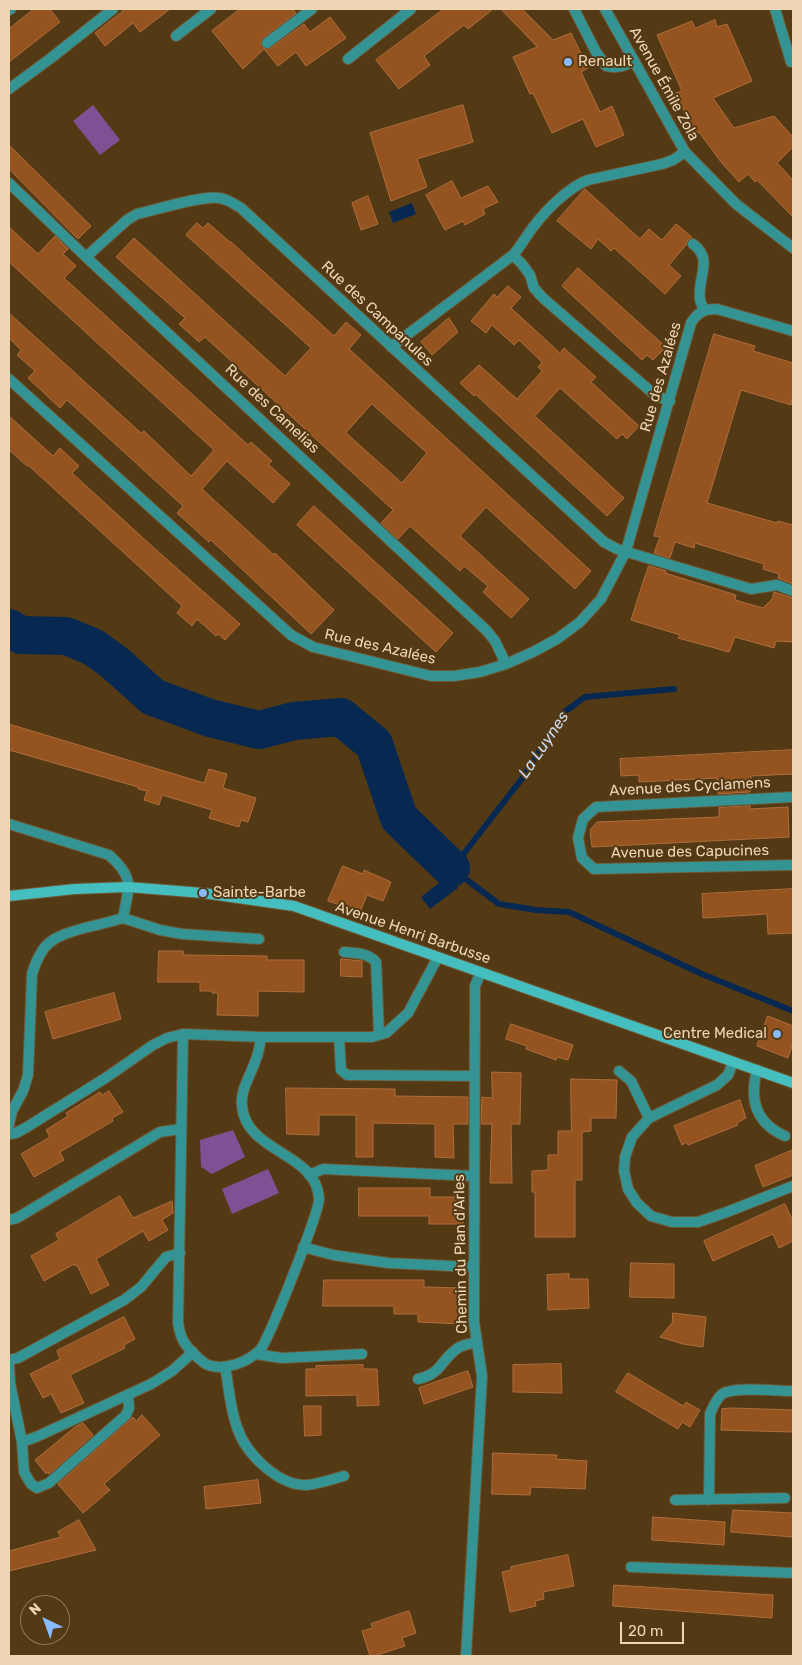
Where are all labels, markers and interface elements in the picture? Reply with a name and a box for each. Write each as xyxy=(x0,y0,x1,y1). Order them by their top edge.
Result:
street label: Avenue Émile Zola xyxy=(625,24,703,144)
place label: Renault xyxy=(578,53,632,71)
marker: Renault xyxy=(562,56,574,68)
street label: Rue des Campanules xyxy=(317,258,437,370)
street label: Rue des Azalées xyxy=(637,320,685,434)
street label: Rue des Camelias xyxy=(221,361,323,457)
street label: Rue des Azalées xyxy=(323,625,437,669)
water label: La Luynes xyxy=(515,708,573,782)
street label: Avenue des Cyclamens xyxy=(609,774,771,800)
street label: Avenue des Capucines xyxy=(611,842,769,862)
place label: Sainte-Barbe xyxy=(213,884,306,902)
marker: Sainte-Barbe xyxy=(197,887,209,899)
street label: Avenue Henri Barbusse xyxy=(333,898,493,968)
place label: Centre Medical xyxy=(663,1025,767,1043)
marker: Centre Medical xyxy=(771,1028,783,1040)
street label: Chemin du Plan d'Arles xyxy=(451,1174,471,1334)
north arrow xyxy=(20,1595,70,1645)
text: N xyxy=(26,1600,45,1619)
scale bar xyxy=(622,1612,686,1644)
text: 20 m xyxy=(628,1622,663,1640)

